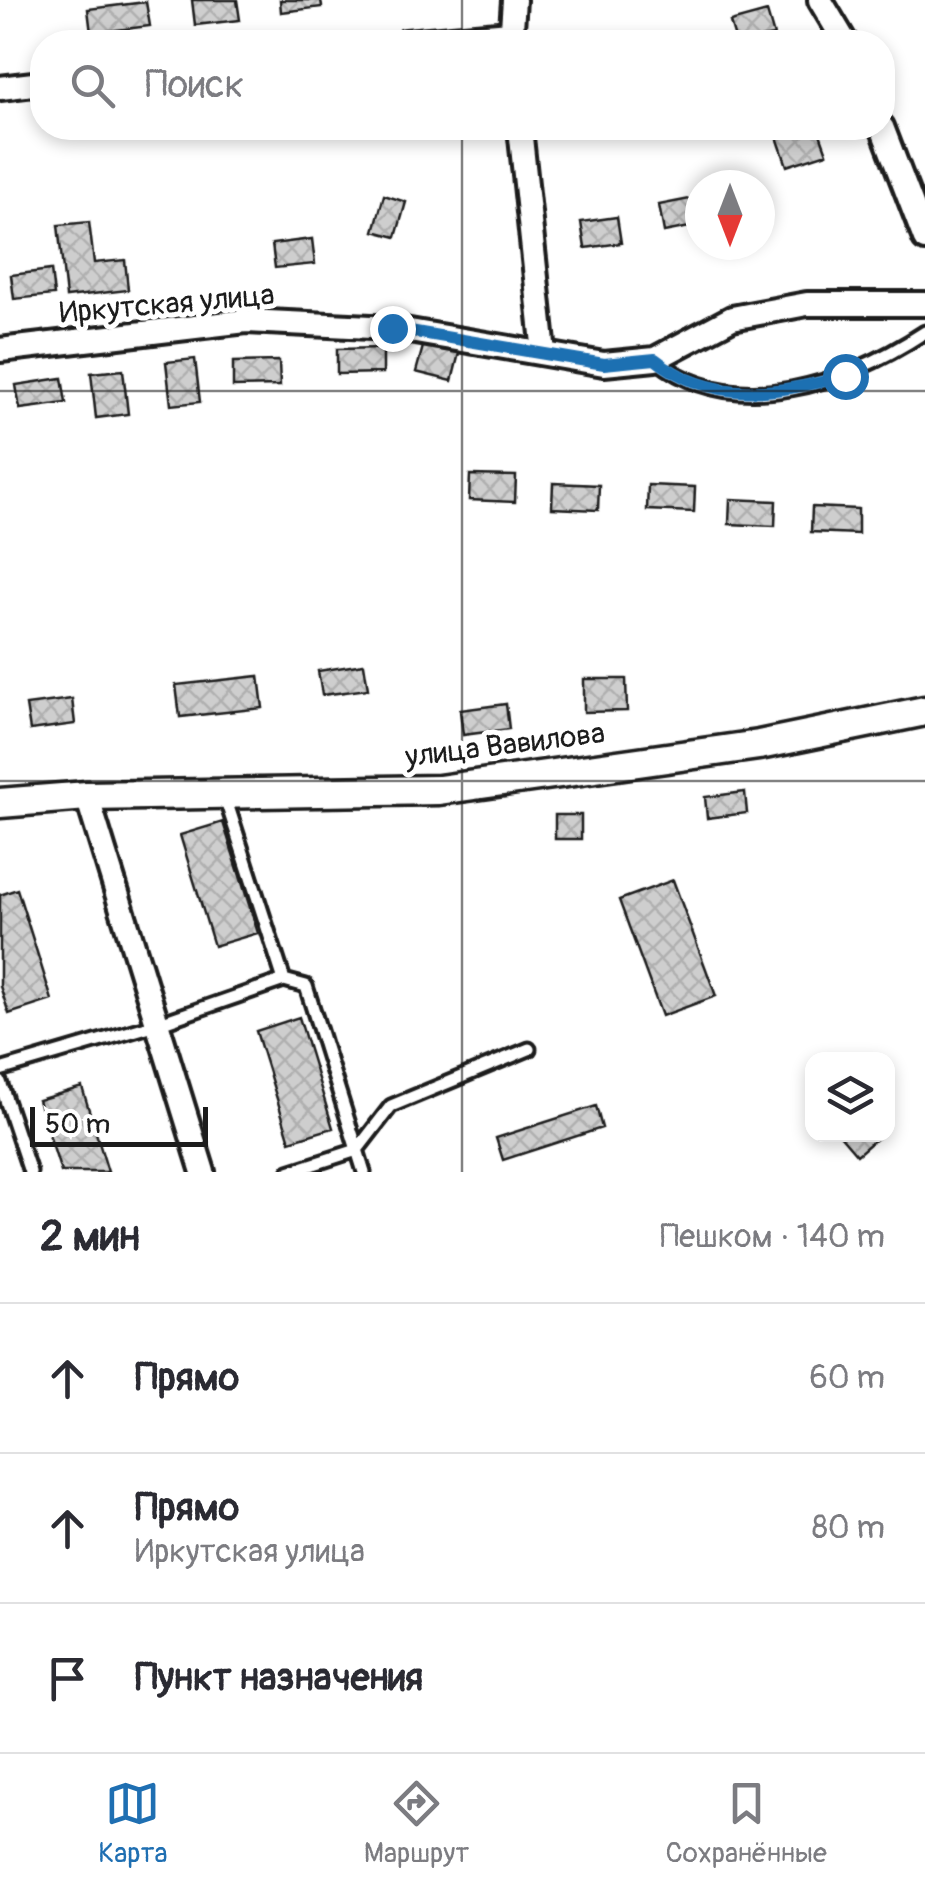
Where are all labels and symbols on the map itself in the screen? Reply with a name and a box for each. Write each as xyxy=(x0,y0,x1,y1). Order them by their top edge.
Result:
north arrow xyxy=(685,170,775,260)
street label: Иркутская улица xyxy=(58,276,276,332)
route end xyxy=(370,306,416,352)
route start xyxy=(823,354,869,400)
street label: улица Вавилова xyxy=(402,714,607,776)
scale bar xyxy=(30,1102,208,1146)

